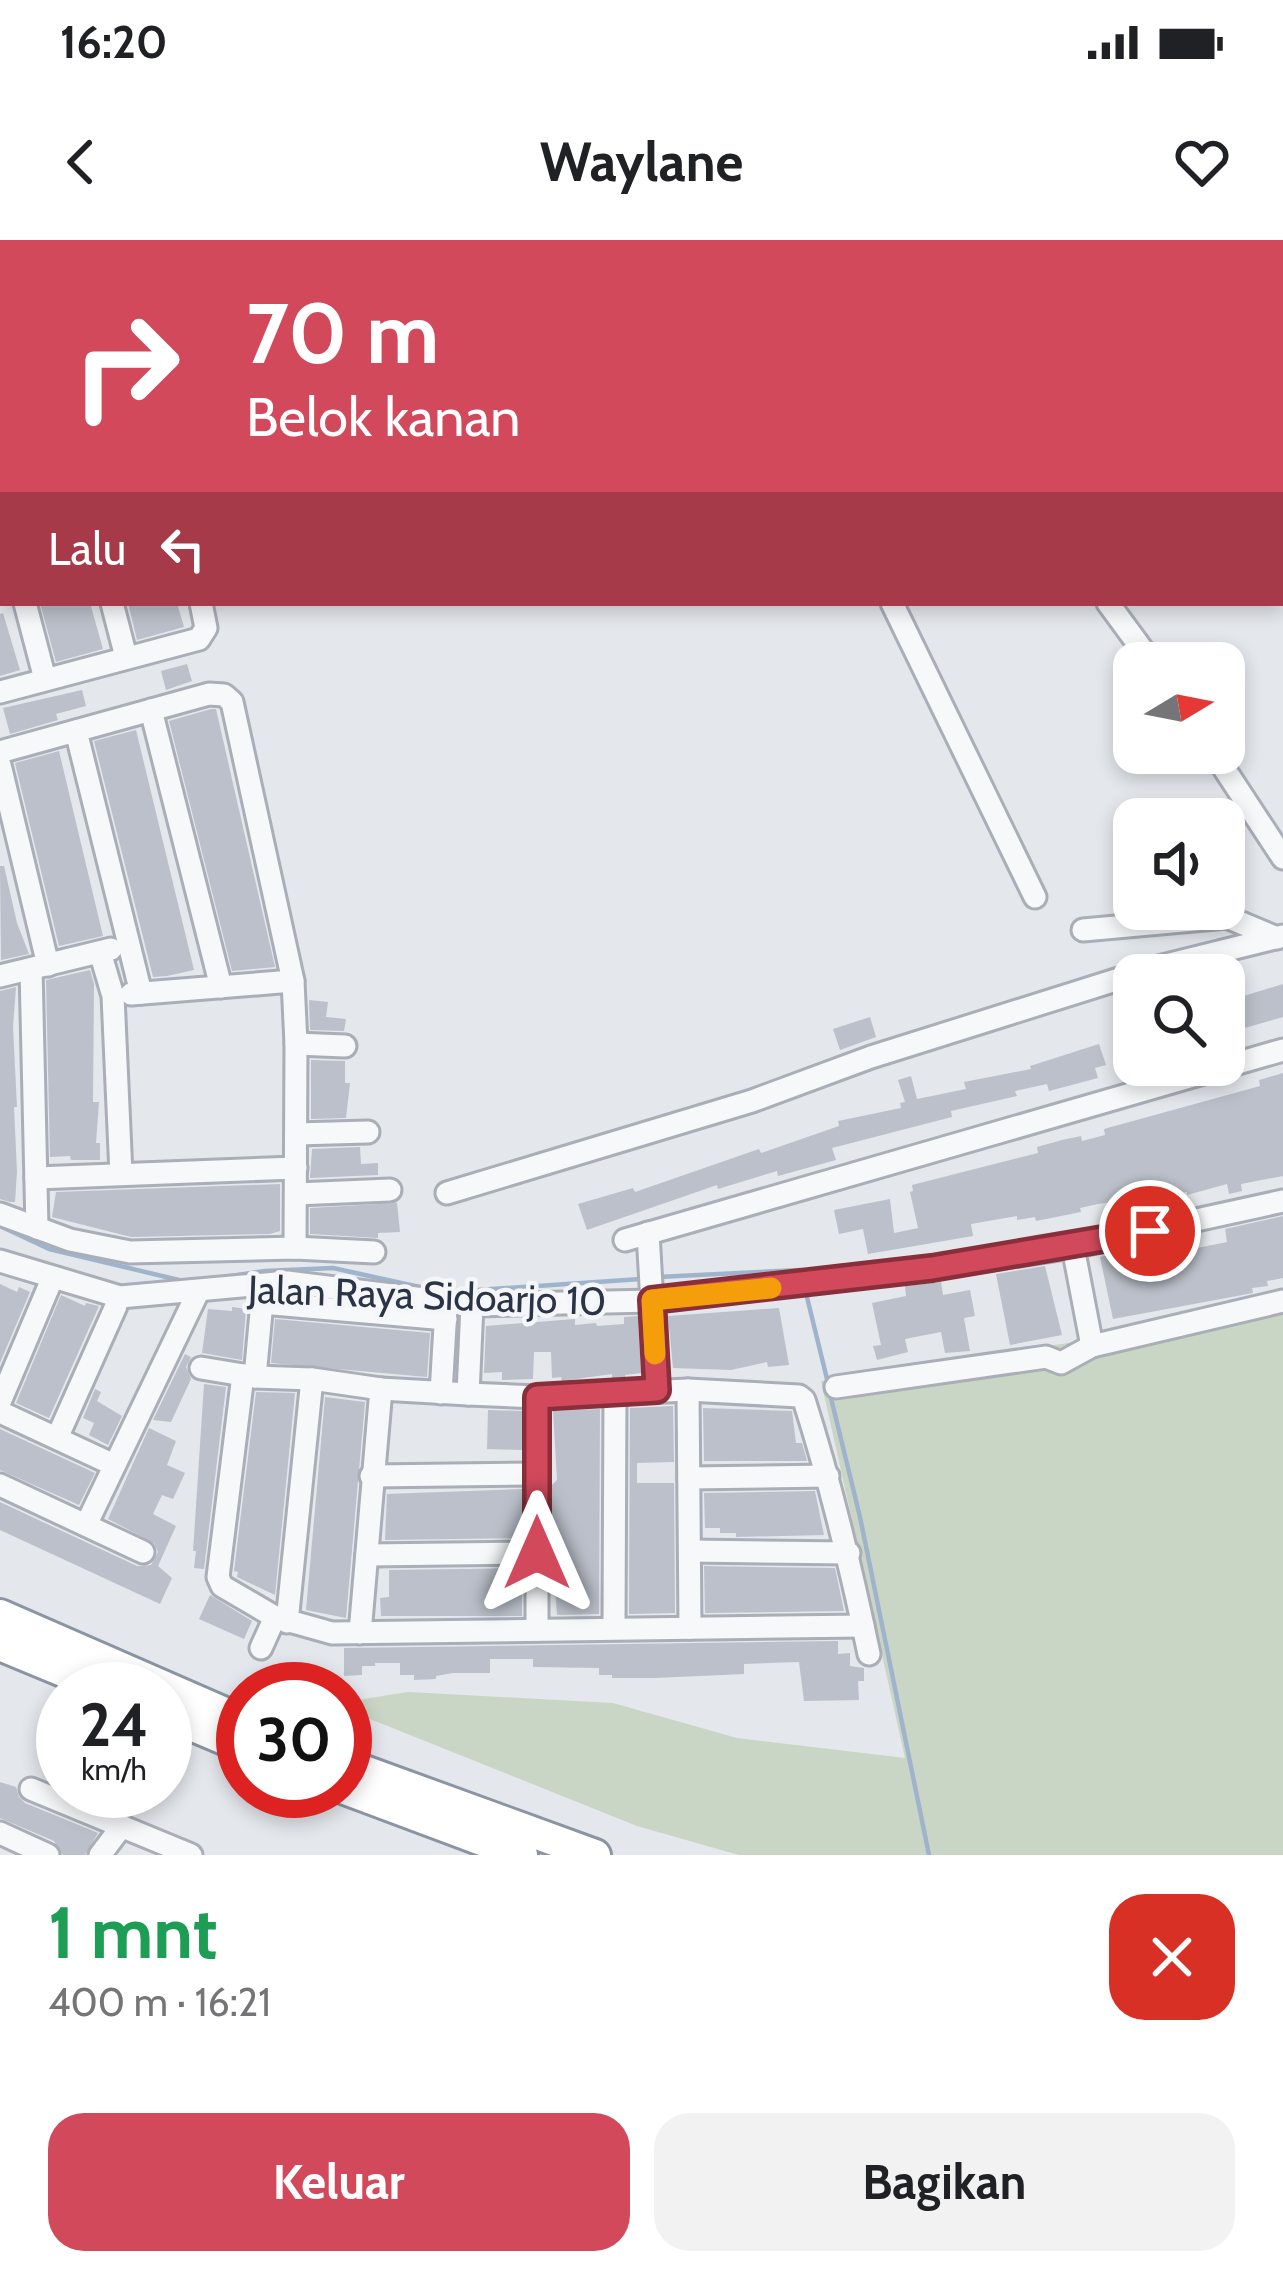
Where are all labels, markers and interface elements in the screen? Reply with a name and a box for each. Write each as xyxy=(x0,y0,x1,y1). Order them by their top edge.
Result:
text: 16:20 xyxy=(60,15,167,69)
icon: back xyxy=(48,129,114,195)
text: Waylane xyxy=(540,129,743,195)
icon: heart xyxy=(1169,129,1235,195)
text: 70 m xyxy=(246,282,439,384)
icon: right xyxy=(48,288,204,444)
text: Belok kanan xyxy=(246,384,521,450)
icon: left xyxy=(150,516,216,582)
text: Lalu xyxy=(48,522,126,576)
north arrow xyxy=(1113,642,1245,774)
map controls xyxy=(1113,642,1245,1086)
button: sound xyxy=(1113,798,1245,930)
button: search xyxy=(1113,954,1245,1086)
pin xyxy=(1099,1180,1201,1282)
icon: arrive xyxy=(1117,1198,1183,1264)
street label: Jalan Raya Sidoarjo 10 xyxy=(246,1265,607,1325)
position arrow xyxy=(474,1490,600,1616)
speed limit sign: 30 xyxy=(216,1662,372,1818)
text: 24 xyxy=(80,1688,149,1761)
text: km/h xyxy=(81,1751,147,1788)
text: 1 mnt xyxy=(48,1889,217,1976)
button: close xyxy=(1109,1894,1235,2020)
text: 400 m · 16:21 xyxy=(48,1978,271,2026)
button: Keluar xyxy=(48,2113,630,2251)
button: Bagikan xyxy=(654,2113,1235,2251)

